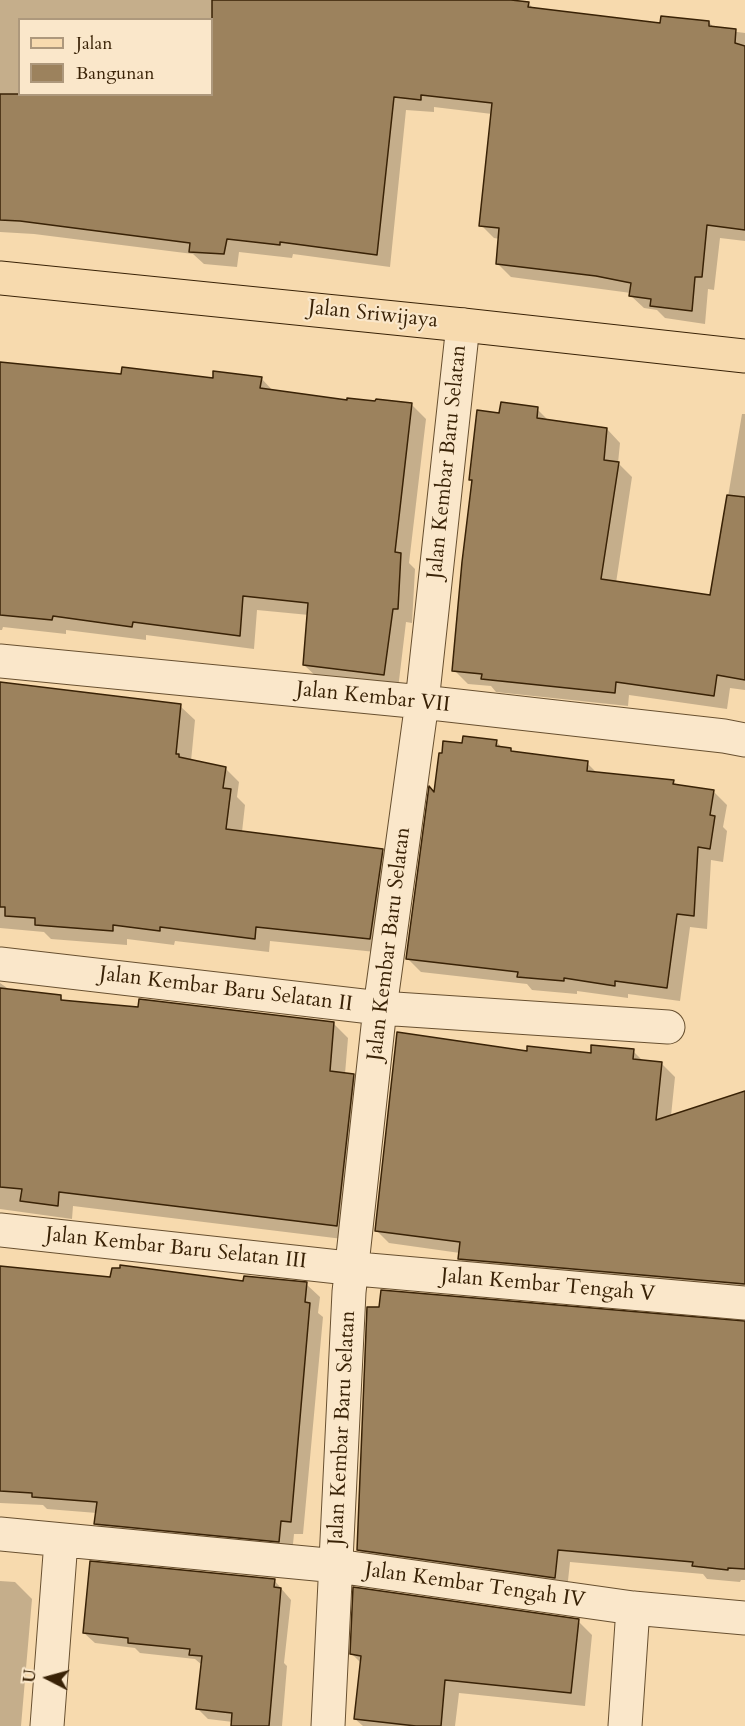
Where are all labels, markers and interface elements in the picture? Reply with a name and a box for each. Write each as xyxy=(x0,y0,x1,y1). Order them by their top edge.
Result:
legend xyxy=(18,18,213,96)
text: Jalan xyxy=(76,31,112,56)
text: Bangunan xyxy=(76,61,154,86)
street label: Jalan Sriwijaya xyxy=(307,296,439,334)
street label: Jalan Kembar Baru Selatan xyxy=(423,344,473,580)
street label: Jalan Kembar VII xyxy=(295,677,451,719)
street label: Jalan Kembar Baru Selatan xyxy=(363,826,417,1062)
street label: Jalan Kembar Baru Selatan II xyxy=(98,962,354,1018)
street label: Jalan Kembar Baru Selatan III xyxy=(44,1223,308,1275)
street label: Jalan Kembar Tengah V xyxy=(440,1264,656,1308)
street label: Jalan Kembar Baru Selatan xyxy=(324,1310,362,1546)
street label: Jalan Kembar Tengah IV xyxy=(363,1558,587,1614)
north arrow xyxy=(18,1648,78,1708)
text: U xyxy=(18,1668,42,1684)

